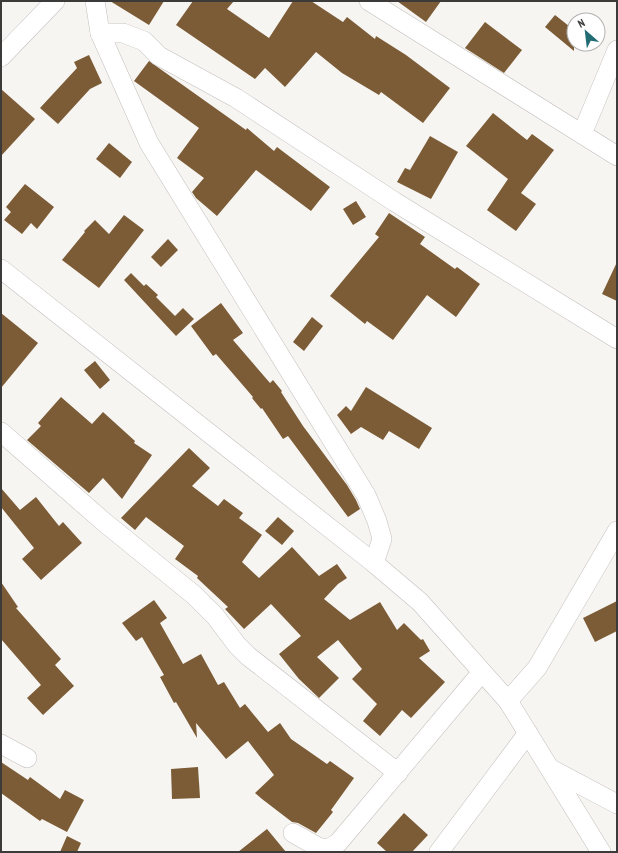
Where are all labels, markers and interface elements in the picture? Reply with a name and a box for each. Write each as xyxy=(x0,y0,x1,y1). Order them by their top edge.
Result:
north arrow xyxy=(566,12,606,52)
text: N xyxy=(575,16,587,31)

